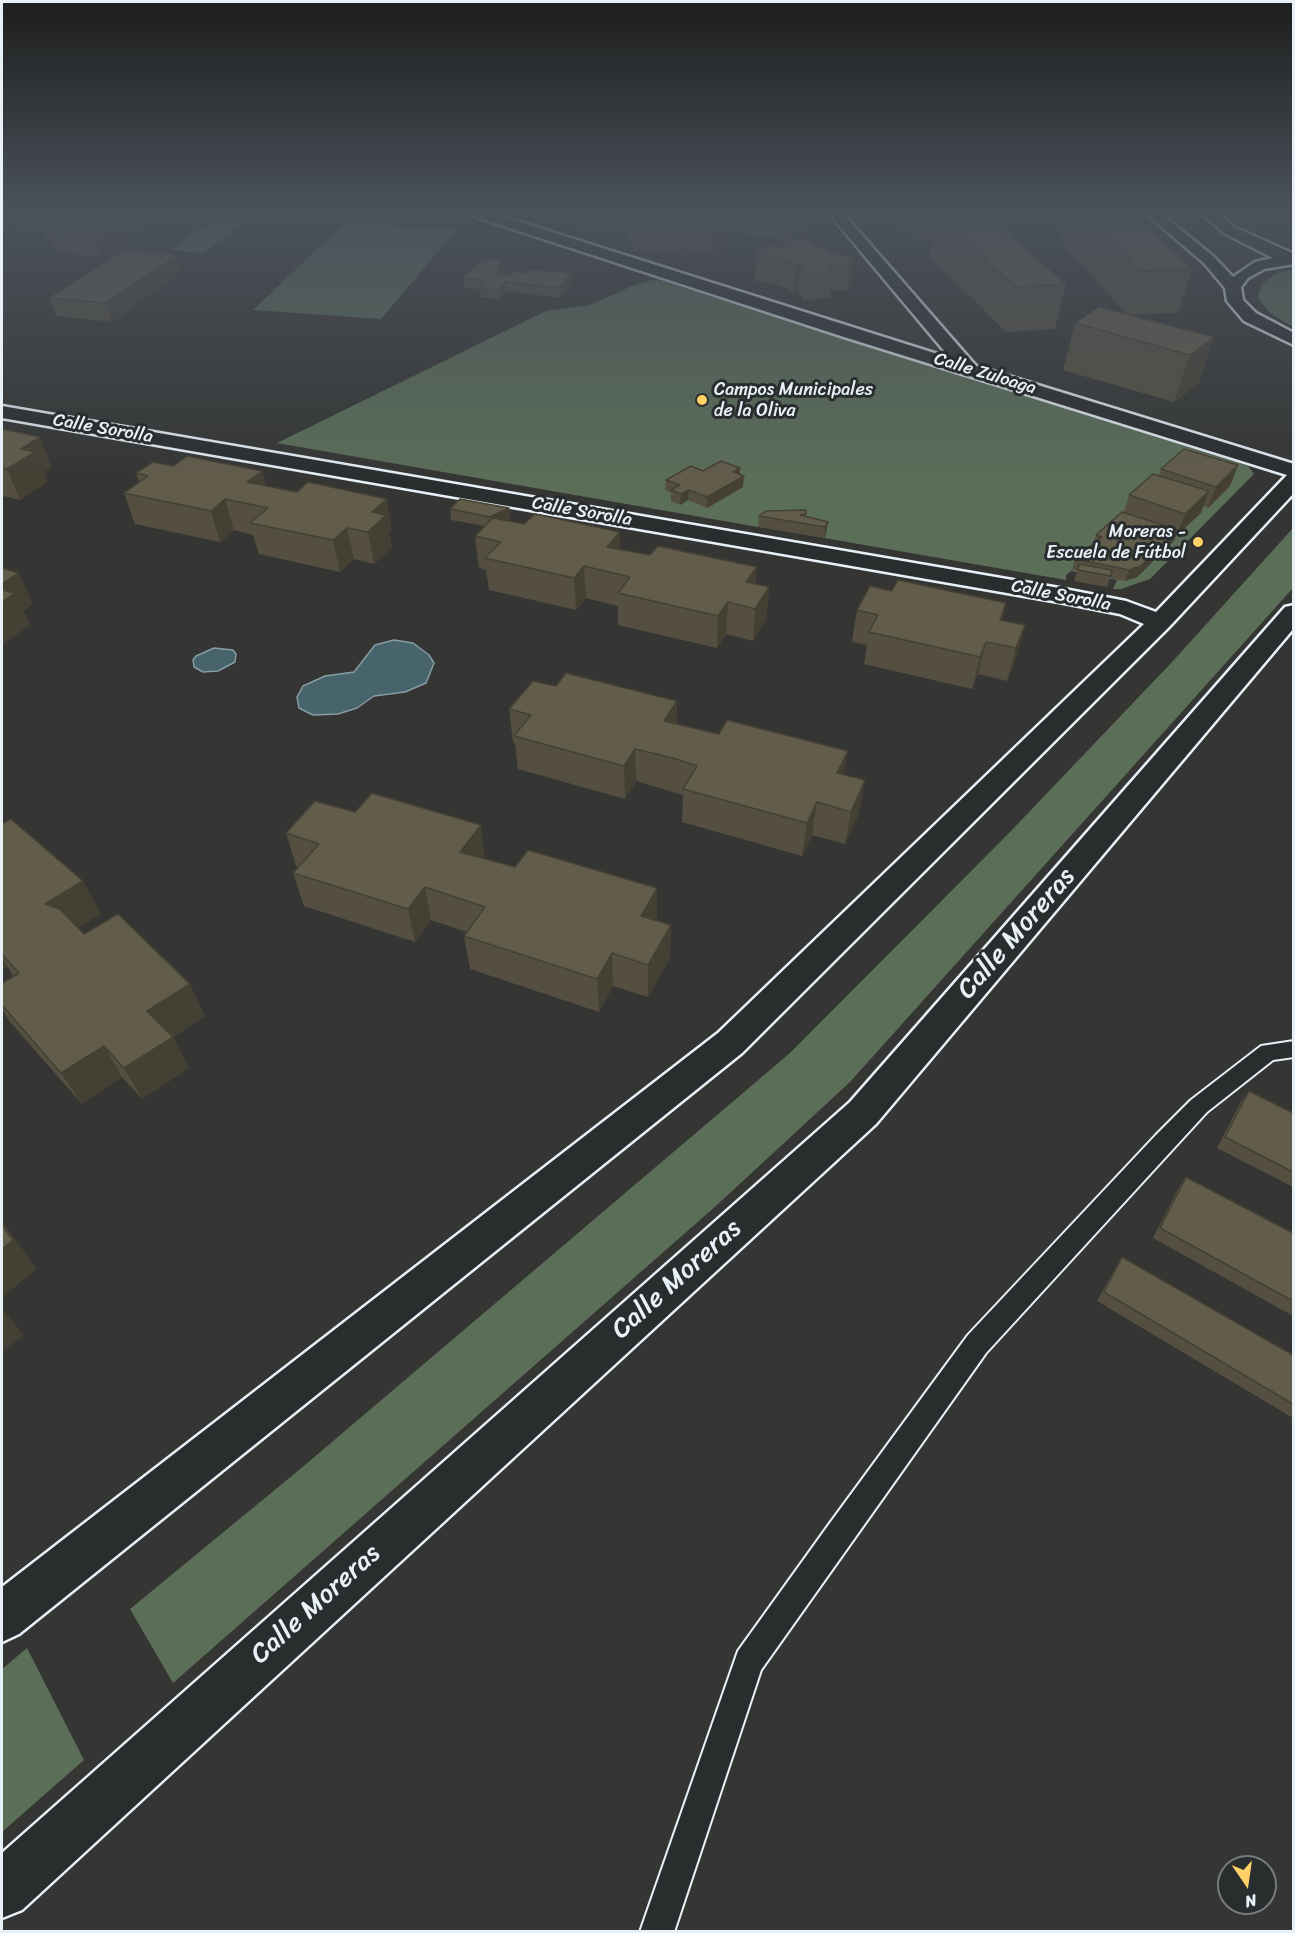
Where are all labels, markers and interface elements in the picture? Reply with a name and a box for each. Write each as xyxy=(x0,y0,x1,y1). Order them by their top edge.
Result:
street label: Calle Zuloaga xyxy=(931,348,1039,400)
place label: Campos Municipales de la Oliva xyxy=(714,379,873,422)
marker: Campos Municipales de la Oliva xyxy=(695,393,709,407)
street label: Calle Sorolla xyxy=(52,410,154,448)
street label: Calle Sorolla xyxy=(531,493,633,531)
place label: Moreras - Escuela de Fútbol xyxy=(1046,521,1186,564)
marker: Moreras - Escuela de Fútbol xyxy=(1191,535,1205,549)
street label: Calle Sorolla xyxy=(1010,576,1112,616)
street label: Calle Moreras xyxy=(951,862,1083,1006)
street label: Calle Moreras xyxy=(606,1213,748,1347)
street label: Calle Moreras xyxy=(245,1538,387,1672)
north arrow xyxy=(1217,1855,1277,1915)
text: N xyxy=(1242,1886,1259,1916)

